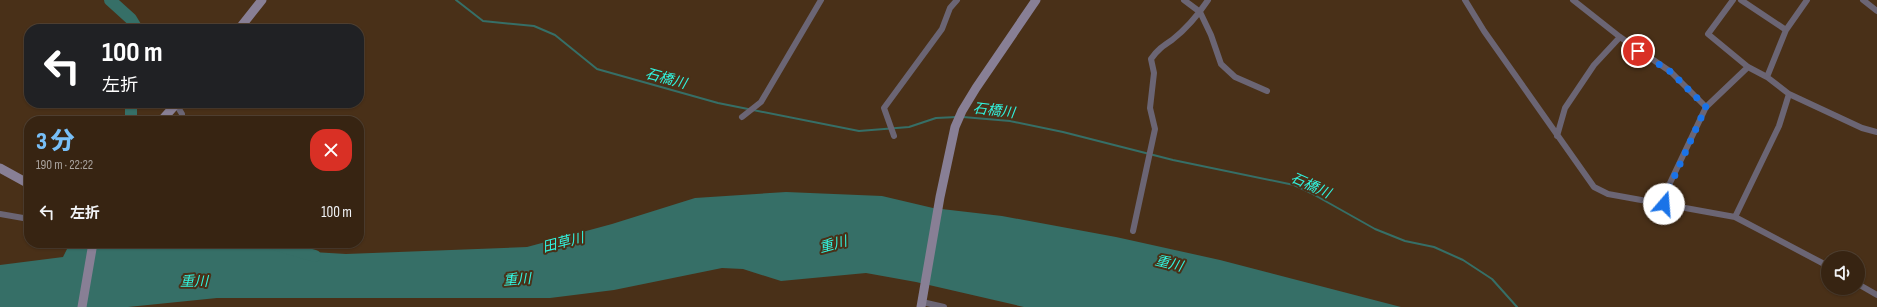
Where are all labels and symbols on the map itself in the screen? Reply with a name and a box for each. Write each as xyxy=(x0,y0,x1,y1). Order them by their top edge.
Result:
pin xyxy=(1621,34,1655,68)
water label: 石橋川 xyxy=(643,65,690,93)
water label: 石橋川 xyxy=(972,100,1018,122)
water label: 石橋川 xyxy=(1288,169,1335,203)
position arrow xyxy=(1643,183,1685,225)
water label: 田草川 xyxy=(541,229,587,256)
water label: 重川 xyxy=(817,232,851,256)
water label: 重川 xyxy=(1153,252,1186,276)
water label: 重川 xyxy=(502,270,534,289)
water label: 重川 xyxy=(180,273,210,290)

